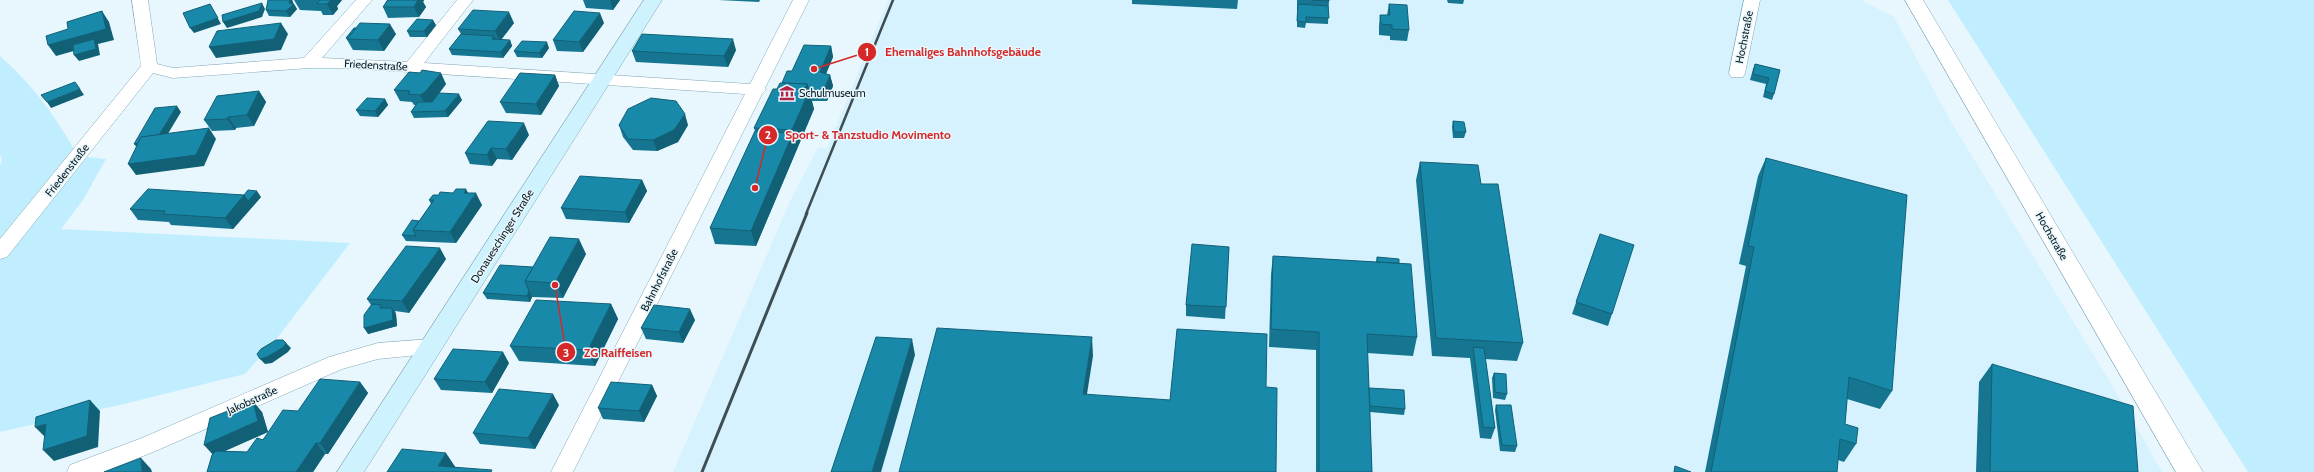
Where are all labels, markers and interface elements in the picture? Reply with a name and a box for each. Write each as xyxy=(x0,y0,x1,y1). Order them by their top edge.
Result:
street label: Hochstraße xyxy=(1732,9,1756,65)
callout: Ehemaliges Bahnhofsgebäude xyxy=(857,40,1048,64)
text: 1 xyxy=(865,44,869,59)
text: Ehemaliges Bahnhofsgebäude xyxy=(885,44,1041,59)
street label: Friedenstraße xyxy=(344,56,408,74)
museum icon: Schulmuseum xyxy=(778,84,796,102)
place label: Schulmuseum xyxy=(799,86,866,100)
callout: Sport- & Tanzstudio Movimento xyxy=(758,123,959,147)
text: 2 xyxy=(765,127,771,142)
text: Sport- & Tanzstudio Movimento xyxy=(785,127,951,142)
street label: Friedenstraße xyxy=(42,140,92,199)
street label: Donaueschinger Straße xyxy=(467,186,537,286)
street label: Hochstraße xyxy=(2033,209,2072,263)
street label: Bahnhofstraße xyxy=(637,246,681,314)
callout: ZG Raiffeisen xyxy=(556,340,660,364)
text: 3 xyxy=(563,345,569,360)
text: ZG Raiffeisen xyxy=(584,345,652,360)
street label: Jakobstraße xyxy=(224,383,280,418)

